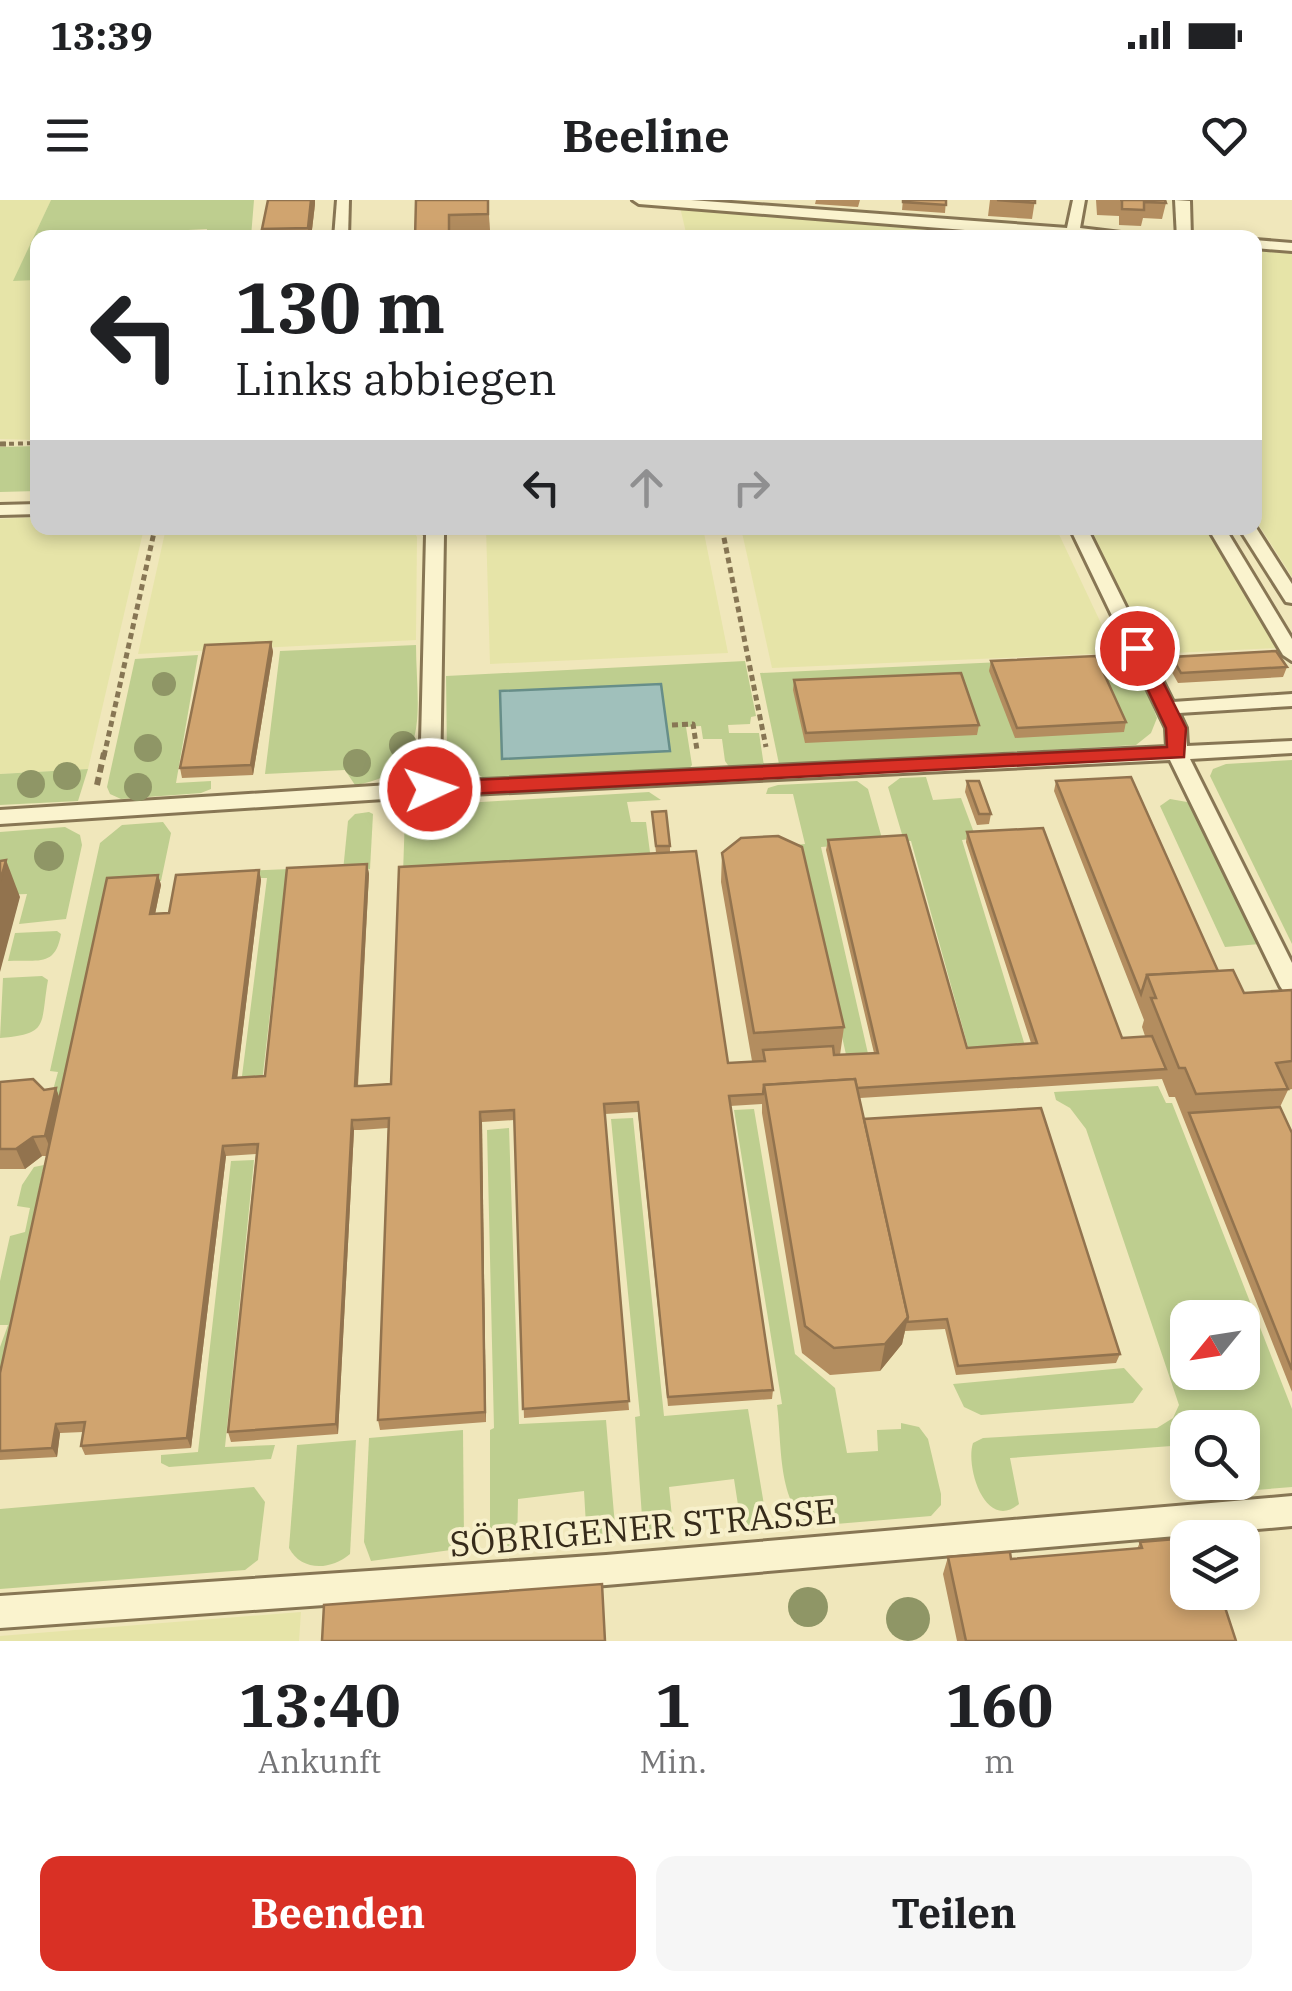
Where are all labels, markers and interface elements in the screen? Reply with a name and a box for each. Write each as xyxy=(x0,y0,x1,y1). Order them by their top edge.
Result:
text: 13:39 xyxy=(50,11,153,60)
text: Beeline xyxy=(562,106,730,164)
icon: menu xyxy=(40,108,95,163)
icon: heart xyxy=(1197,108,1252,163)
text: 130 m xyxy=(235,261,445,352)
icon: left xyxy=(70,270,200,400)
text: Links abbiegen xyxy=(235,349,557,407)
icon: left xyxy=(514,460,569,515)
icon: ahead xyxy=(619,460,674,515)
icon: right xyxy=(724,460,779,515)
pin xyxy=(1095,606,1180,691)
icon: arrive xyxy=(1110,621,1165,676)
position arrow xyxy=(378,737,482,841)
north arrow xyxy=(1170,1300,1260,1390)
map controls xyxy=(1170,1300,1260,1610)
button: search xyxy=(1170,1410,1260,1500)
street label: SÖBRIGENER STRASSE xyxy=(448,1487,838,1567)
button: layers xyxy=(1170,1520,1260,1610)
text: 13:40 xyxy=(239,1665,401,1744)
text: 1 xyxy=(655,1665,691,1744)
text: 160 xyxy=(945,1665,1053,1744)
text: Ankunft xyxy=(258,1740,381,1782)
text: Min. xyxy=(639,1740,707,1782)
text: m xyxy=(984,1740,1015,1782)
button: Beenden xyxy=(40,1856,636,1971)
button: Teilen xyxy=(656,1856,1252,1971)

